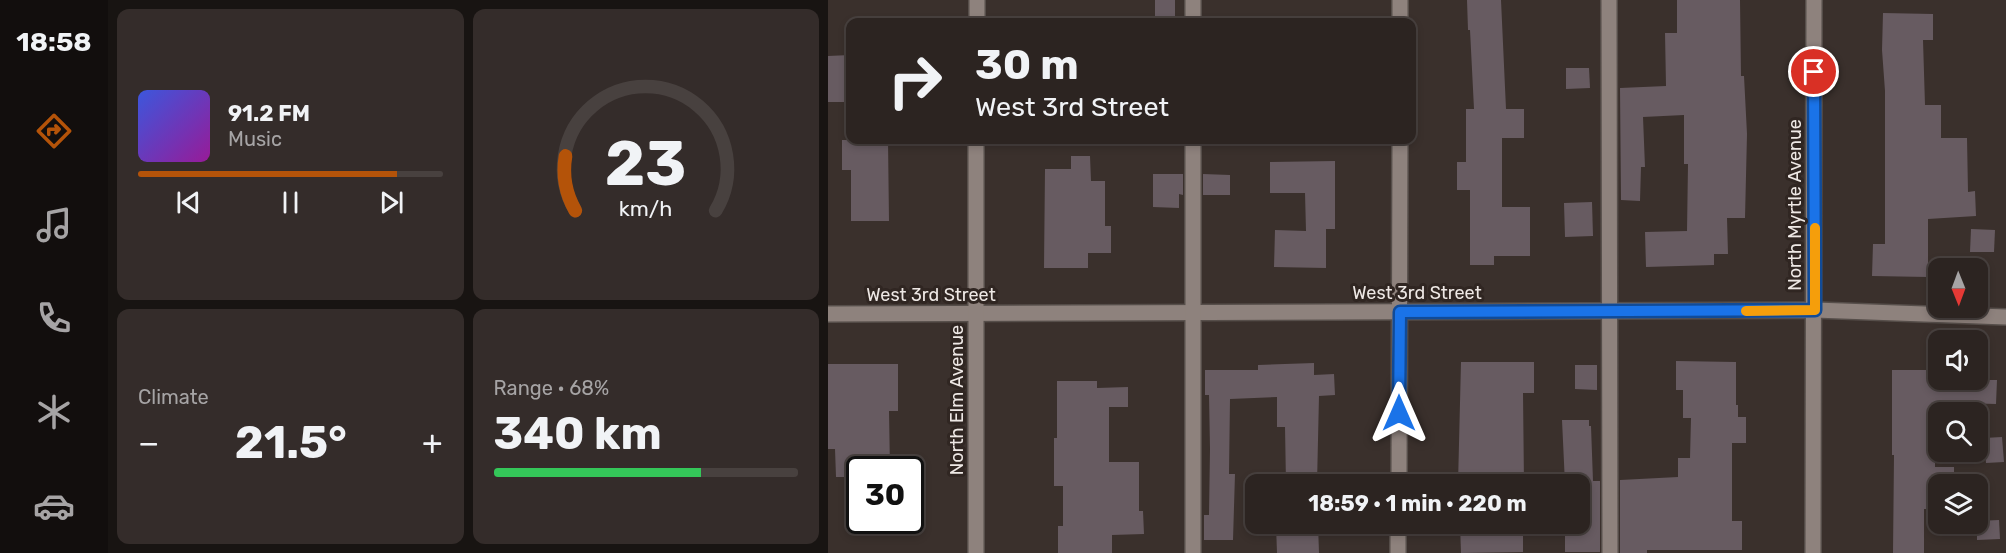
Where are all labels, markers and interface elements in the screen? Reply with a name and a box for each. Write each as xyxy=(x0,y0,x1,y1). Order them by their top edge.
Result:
text: 18:58 xyxy=(16,26,92,58)
text: 30 m xyxy=(975,40,1079,90)
icon: right xyxy=(876,42,954,120)
pin xyxy=(1788,46,1839,97)
icon: arrive xyxy=(1797,55,1830,88)
text: West 3rd Street xyxy=(975,91,1169,123)
text: 91.2 FM xyxy=(228,100,310,127)
icon: directions xyxy=(33,110,75,152)
street label: North Myrtle Avenue xyxy=(1784,119,1806,291)
text: Music xyxy=(228,127,282,151)
text: 23 xyxy=(605,128,687,202)
icon: previous xyxy=(172,186,205,219)
icon: pause xyxy=(274,186,307,219)
icon: next xyxy=(375,186,408,219)
text: km/h xyxy=(619,197,673,222)
icon: music xyxy=(33,204,75,246)
north arrow xyxy=(1928,258,1988,318)
map controls xyxy=(1928,258,1988,534)
street label: West 3rd Street xyxy=(1352,282,1482,304)
street label: West 3rd Street xyxy=(866,284,996,306)
icon: phone xyxy=(33,297,75,339)
street label: North Elm Avenue xyxy=(946,325,968,475)
button: sound xyxy=(1928,330,1988,390)
text: Range · 68% xyxy=(494,376,609,400)
position arrow xyxy=(1367,381,1431,445)
text: Climate xyxy=(138,385,209,409)
icon: climate xyxy=(33,391,75,433)
button: search xyxy=(1928,402,1988,462)
text: 340 km xyxy=(494,407,662,460)
text: 21.5° xyxy=(235,416,347,469)
text: − xyxy=(138,423,159,462)
text: + xyxy=(422,423,442,462)
speed limit sign: 30 xyxy=(846,456,924,534)
button: layers xyxy=(1928,474,1988,534)
icon: car xyxy=(33,485,75,527)
text: 18:59 · 1 min · 220 m xyxy=(1308,490,1527,517)

